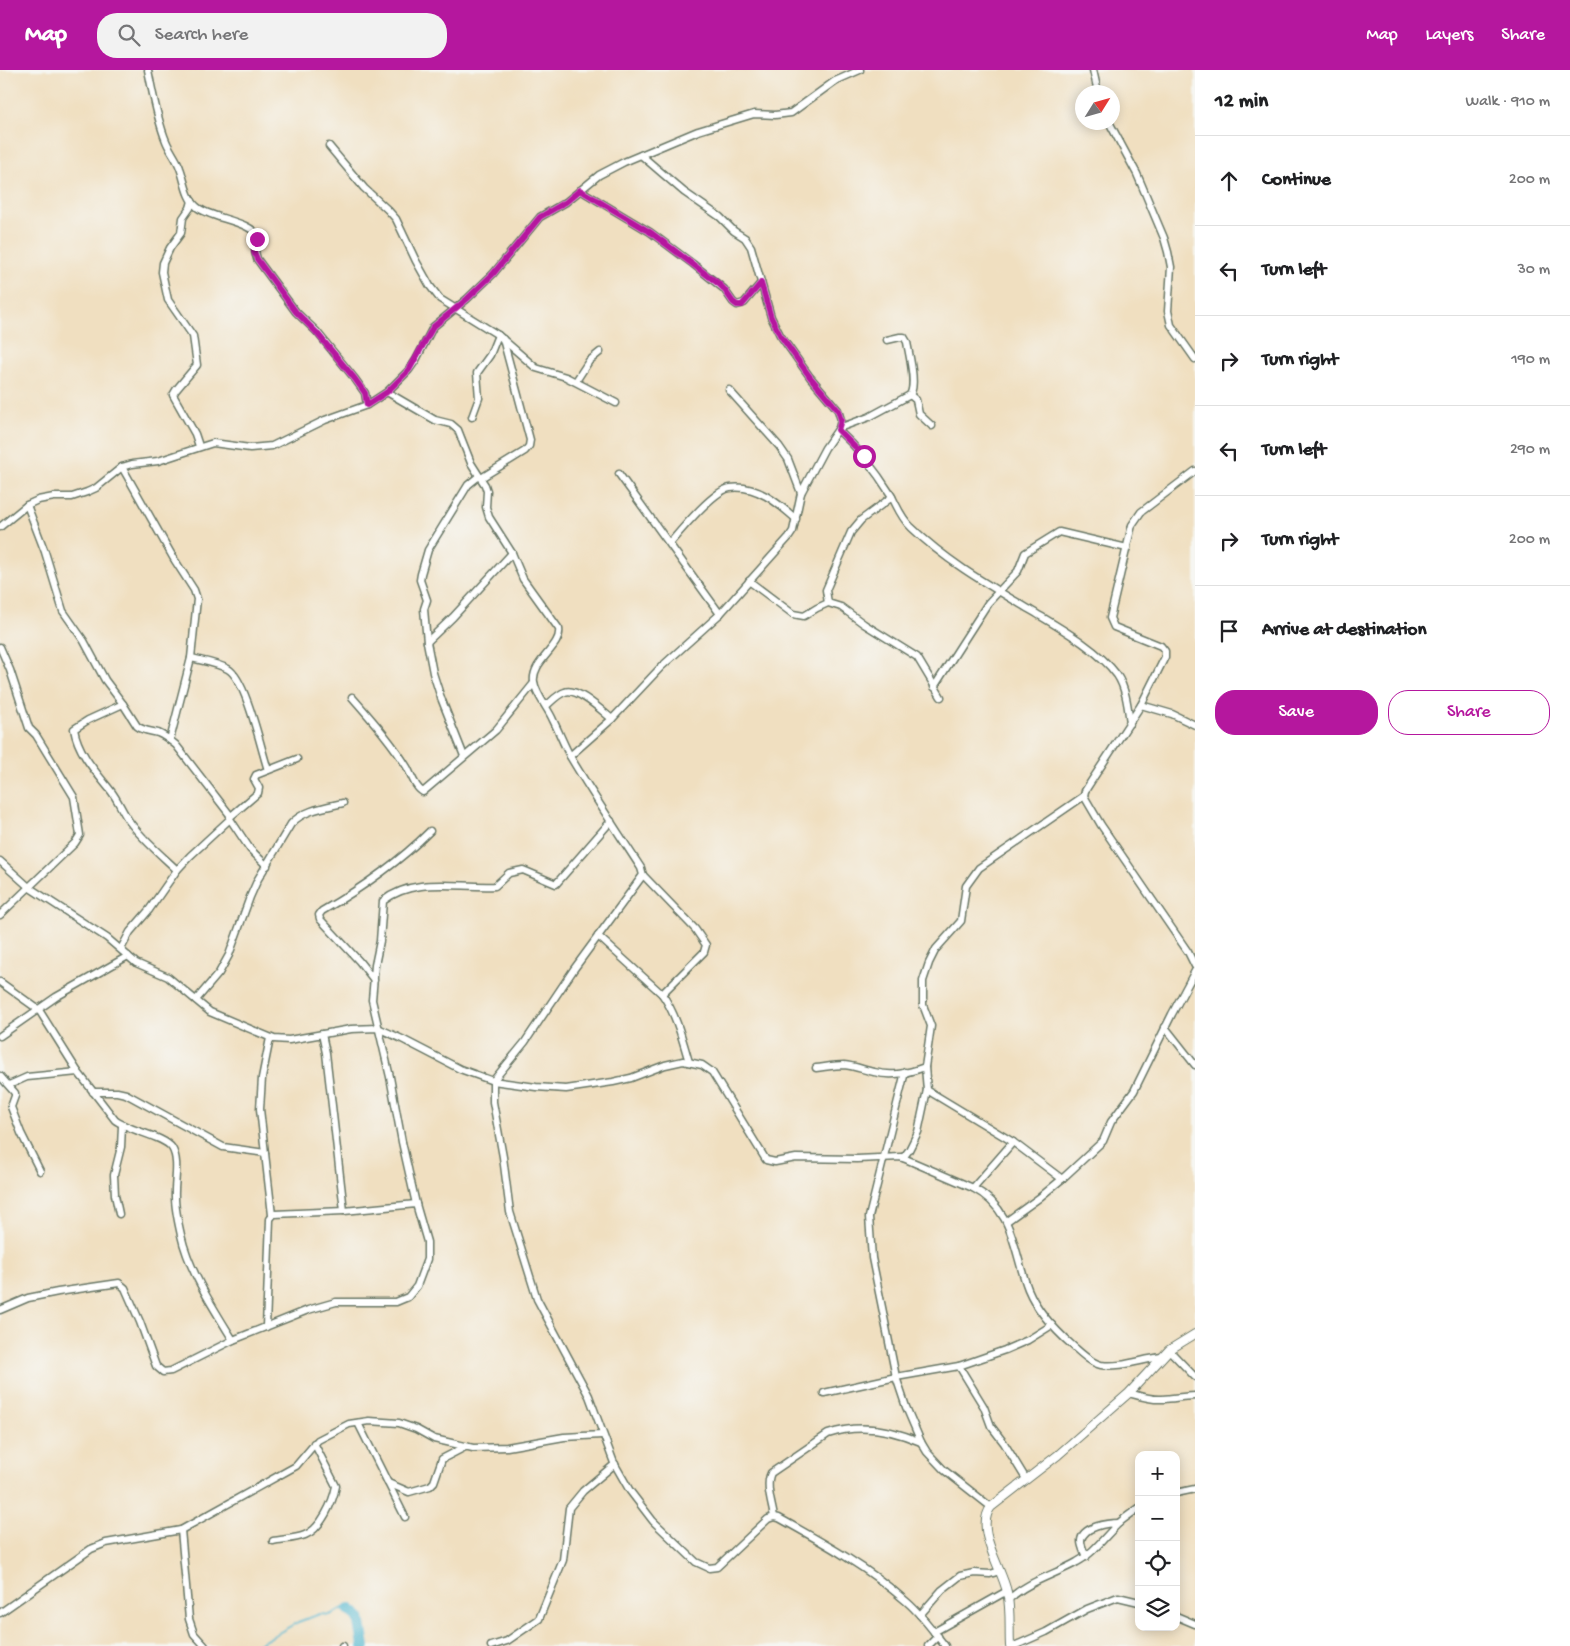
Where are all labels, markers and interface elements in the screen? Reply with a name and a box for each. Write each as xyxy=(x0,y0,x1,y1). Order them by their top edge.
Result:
search box xyxy=(97,13,447,58)
text: Map xyxy=(25,21,67,50)
icon: search xyxy=(115,21,143,49)
text: Search here xyxy=(155,24,248,47)
text: Map xyxy=(1366,25,1398,46)
text: Layers xyxy=(1426,25,1473,46)
text: Share xyxy=(1501,25,1545,46)
north arrow xyxy=(1075,85,1120,130)
text: 12 min xyxy=(1215,90,1268,115)
text: Walk · 910 m xyxy=(1466,93,1550,112)
icon: ahead xyxy=(1215,167,1243,195)
text: Continue xyxy=(1262,169,1331,192)
text: 200 m xyxy=(1509,171,1550,190)
route end xyxy=(246,228,269,251)
icon: left xyxy=(1215,257,1243,285)
text: Turn left xyxy=(1262,259,1326,282)
text: 30 m xyxy=(1517,261,1550,280)
icon: right xyxy=(1215,347,1243,375)
text: Turn right xyxy=(1262,349,1338,372)
text: 190 m xyxy=(1511,351,1550,370)
icon: left xyxy=(1215,437,1243,465)
text: Turn left xyxy=(1262,439,1326,462)
text: 290 m xyxy=(1510,441,1550,460)
route start xyxy=(853,445,876,468)
icon: right xyxy=(1215,527,1243,555)
text: Turn right xyxy=(1262,529,1338,552)
text: 200 m xyxy=(1509,531,1550,550)
icon: arrive xyxy=(1215,617,1243,645)
text: Arrive at destination xyxy=(1262,619,1426,642)
button: Save xyxy=(1215,690,1378,735)
button: Share xyxy=(1388,690,1550,735)
map controls xyxy=(1135,1451,1180,1631)
button: + xyxy=(1135,1451,1180,1496)
button: − xyxy=(1135,1496,1180,1541)
button: locate xyxy=(1135,1541,1180,1586)
button: layers xyxy=(1135,1586,1180,1631)

